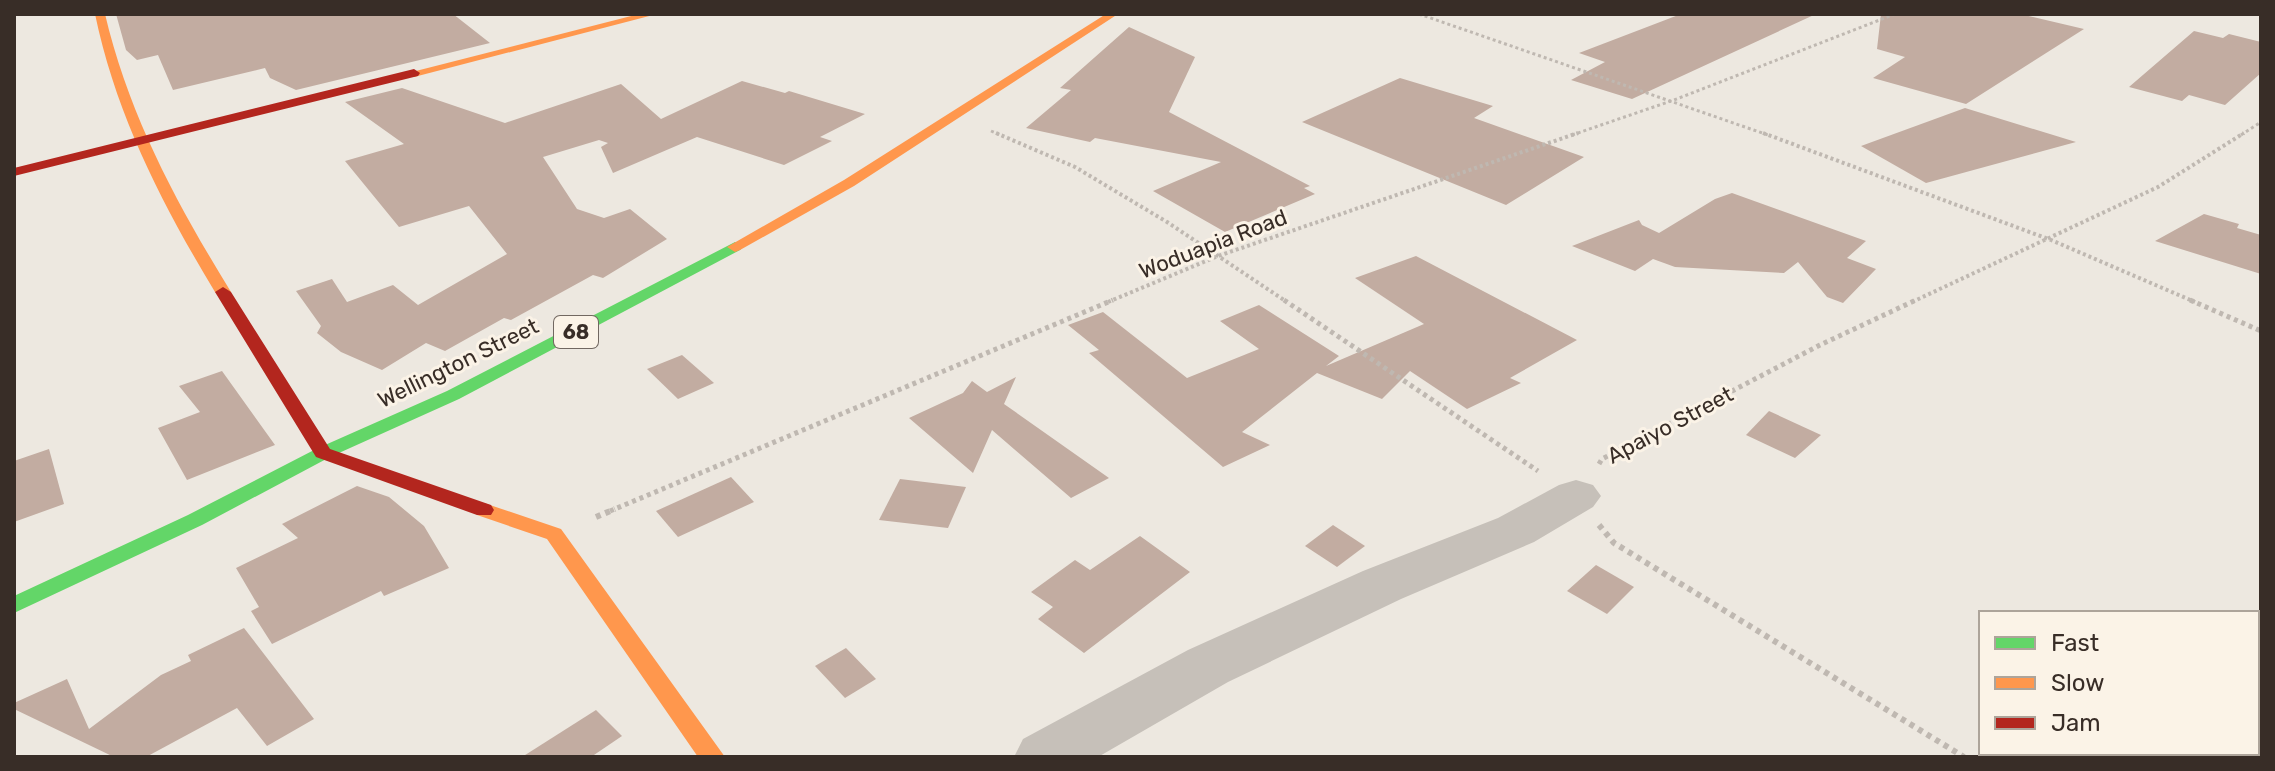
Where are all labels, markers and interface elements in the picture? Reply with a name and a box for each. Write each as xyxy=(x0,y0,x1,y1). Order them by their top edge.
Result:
street label: Woduapia Road xyxy=(1135,203,1291,285)
street label: Wellington Street xyxy=(373,312,543,414)
road number: 68 xyxy=(554,316,598,348)
street label: Apaiyo Street xyxy=(1602,380,1738,469)
legend xyxy=(1979,611,2259,755)
text: Fast xyxy=(2051,629,2099,657)
text: Slow xyxy=(2051,669,2104,697)
text: Jam xyxy=(2051,709,2101,737)

